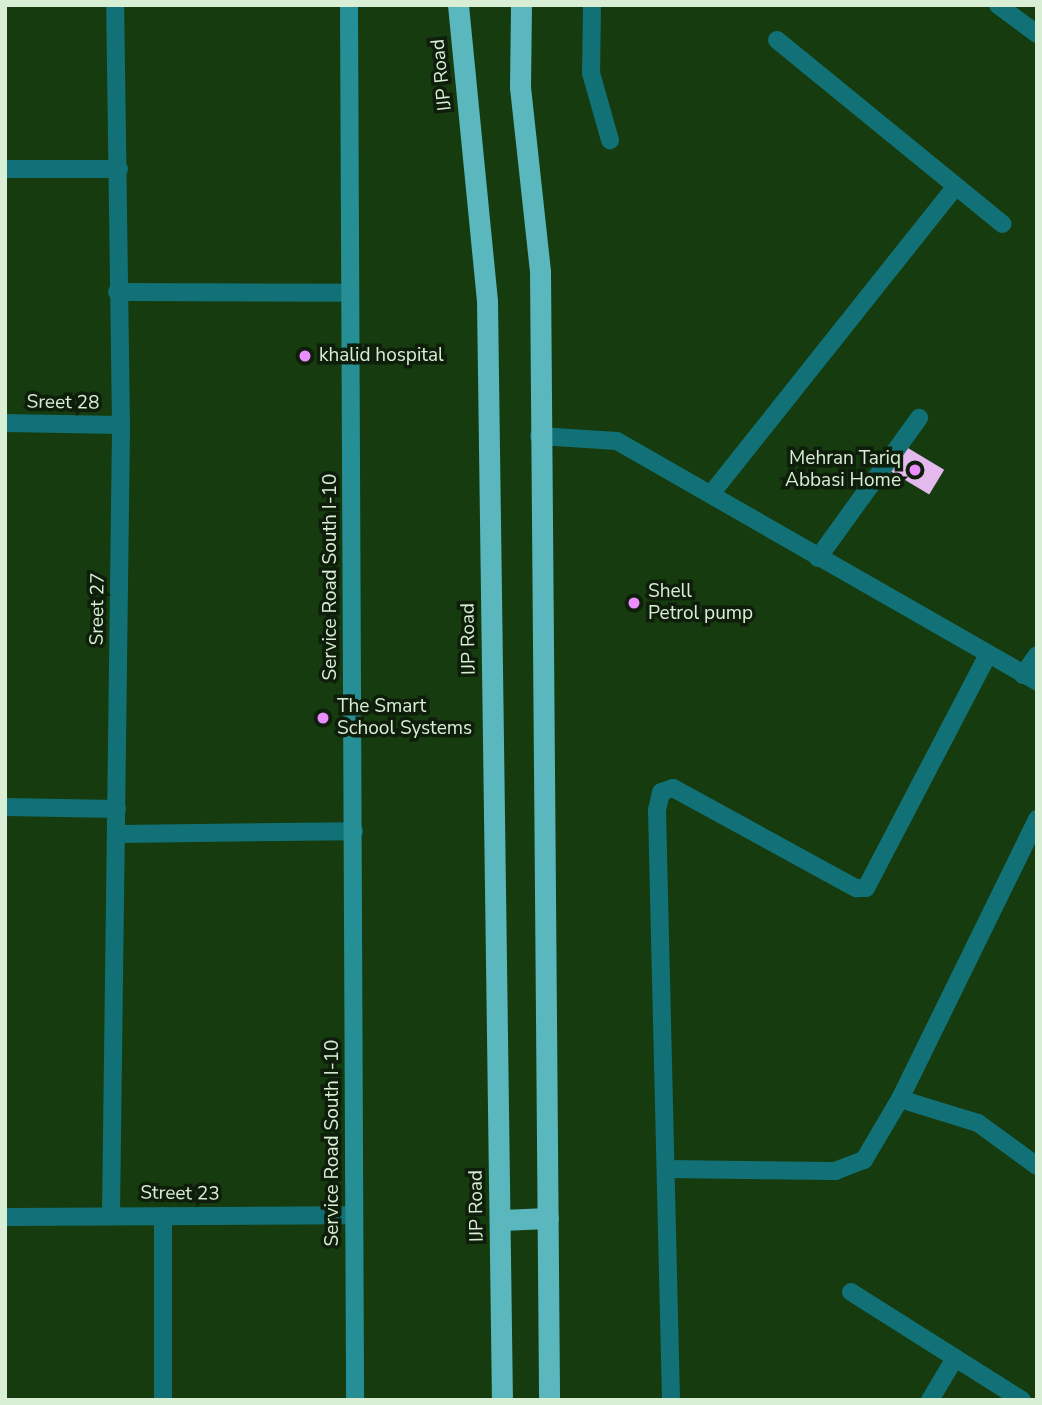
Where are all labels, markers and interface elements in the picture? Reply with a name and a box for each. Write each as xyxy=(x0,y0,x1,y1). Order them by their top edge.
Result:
street label: IJP Road xyxy=(427,38,457,112)
place label: khalid hospital xyxy=(319,345,444,367)
marker: khalid hospital xyxy=(297,348,313,364)
street label: Sreet 28 xyxy=(26,391,100,415)
place label: Mehran Tariq Abbasi Home xyxy=(785,448,901,492)
marker: Mehran Tariq Abbasi Home xyxy=(907,462,923,478)
street label: Service Road South I-10 xyxy=(320,474,342,680)
street label: Sreet 27 xyxy=(86,572,110,646)
place label: Shell Petrol pump xyxy=(648,581,753,625)
marker: Shell Petrol pump xyxy=(626,595,642,611)
street label: IJP Road xyxy=(457,603,481,675)
place label: The Smart School Systems xyxy=(337,696,472,740)
marker: The Smart School Systems xyxy=(315,710,331,726)
street label: Service Road South I-10 xyxy=(322,1040,344,1246)
street label: IJP Road xyxy=(465,1170,489,1242)
street label: Street 23 xyxy=(140,1182,220,1206)

